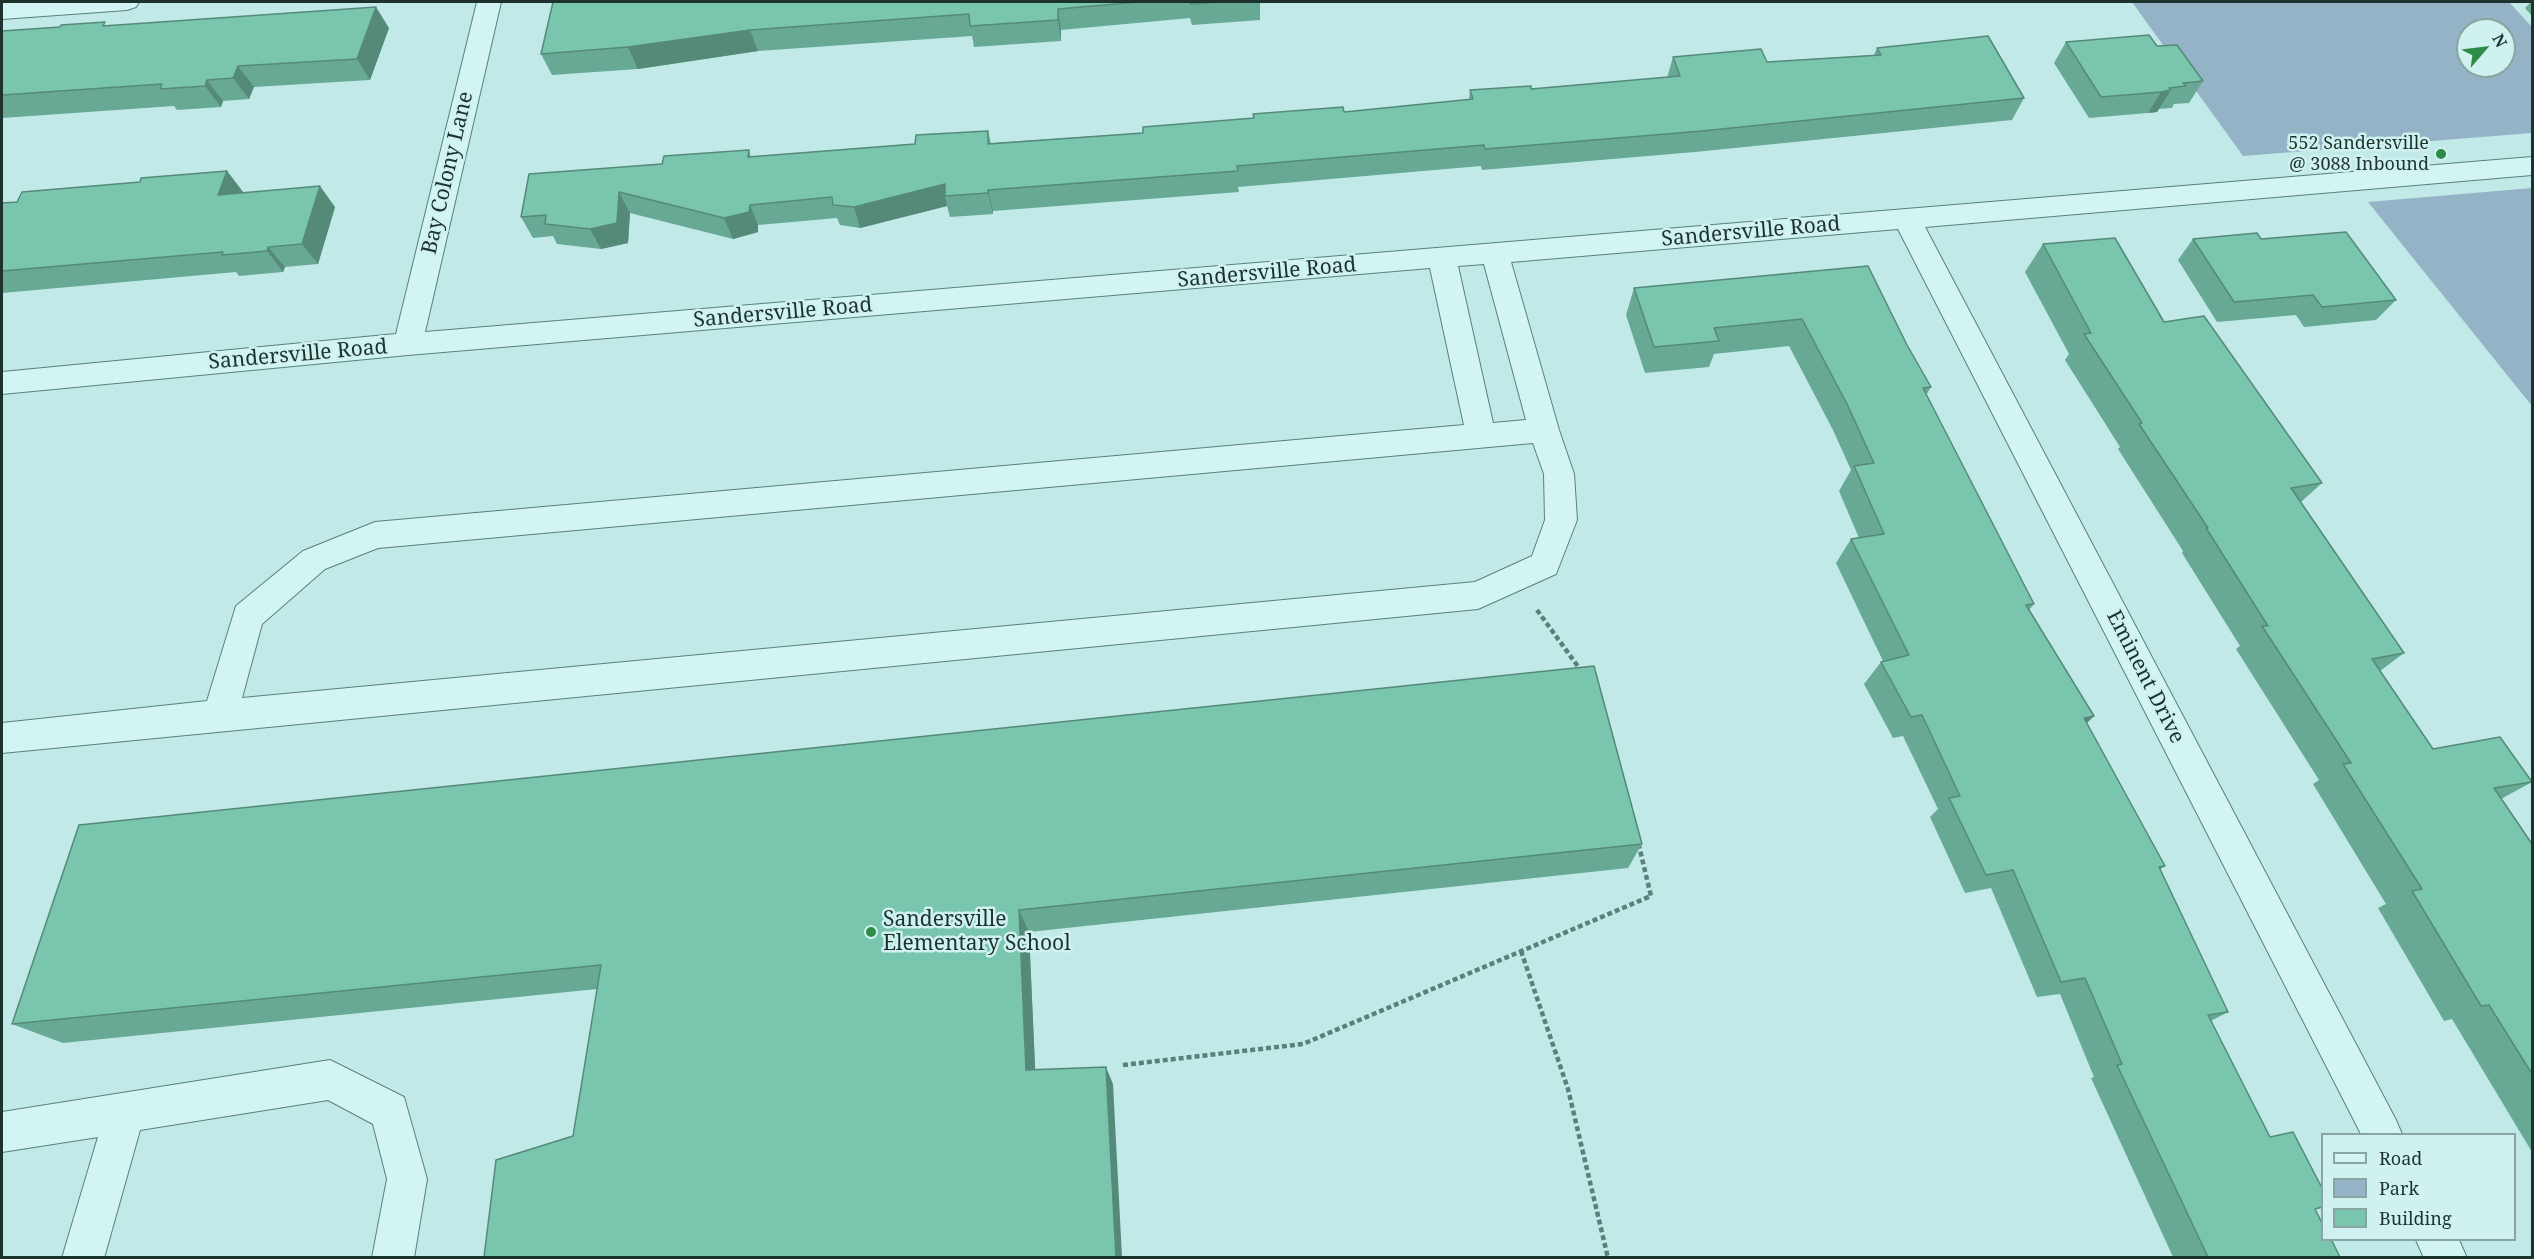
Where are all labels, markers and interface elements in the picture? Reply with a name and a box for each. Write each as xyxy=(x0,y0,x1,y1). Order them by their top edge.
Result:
north arrow xyxy=(2456,18,2516,78)
text: N xyxy=(2487,30,2513,51)
street label: Bay Colony Lane xyxy=(417,89,479,257)
place label: 552 Sandersville @ 3088 Inbound xyxy=(2288,133,2429,176)
marker: 552 Sandersville @ 3088 Inbound xyxy=(2434,147,2448,161)
street label: Sandersville Road xyxy=(1660,212,1842,252)
street label: Sandersville Road xyxy=(1176,253,1358,293)
street label: Sandersville Road xyxy=(692,293,874,333)
street label: Sandersville Road xyxy=(207,335,389,375)
street label: Eminent Drive xyxy=(2101,606,2189,748)
place label: Sandersville Elementary School xyxy=(883,907,1071,957)
marker: Sandersville Elementary School xyxy=(864,925,878,939)
legend xyxy=(2321,1133,2516,1241)
text: Road xyxy=(2379,1146,2422,1170)
text: Park xyxy=(2379,1176,2419,1200)
text: Building xyxy=(2379,1206,2452,1230)

